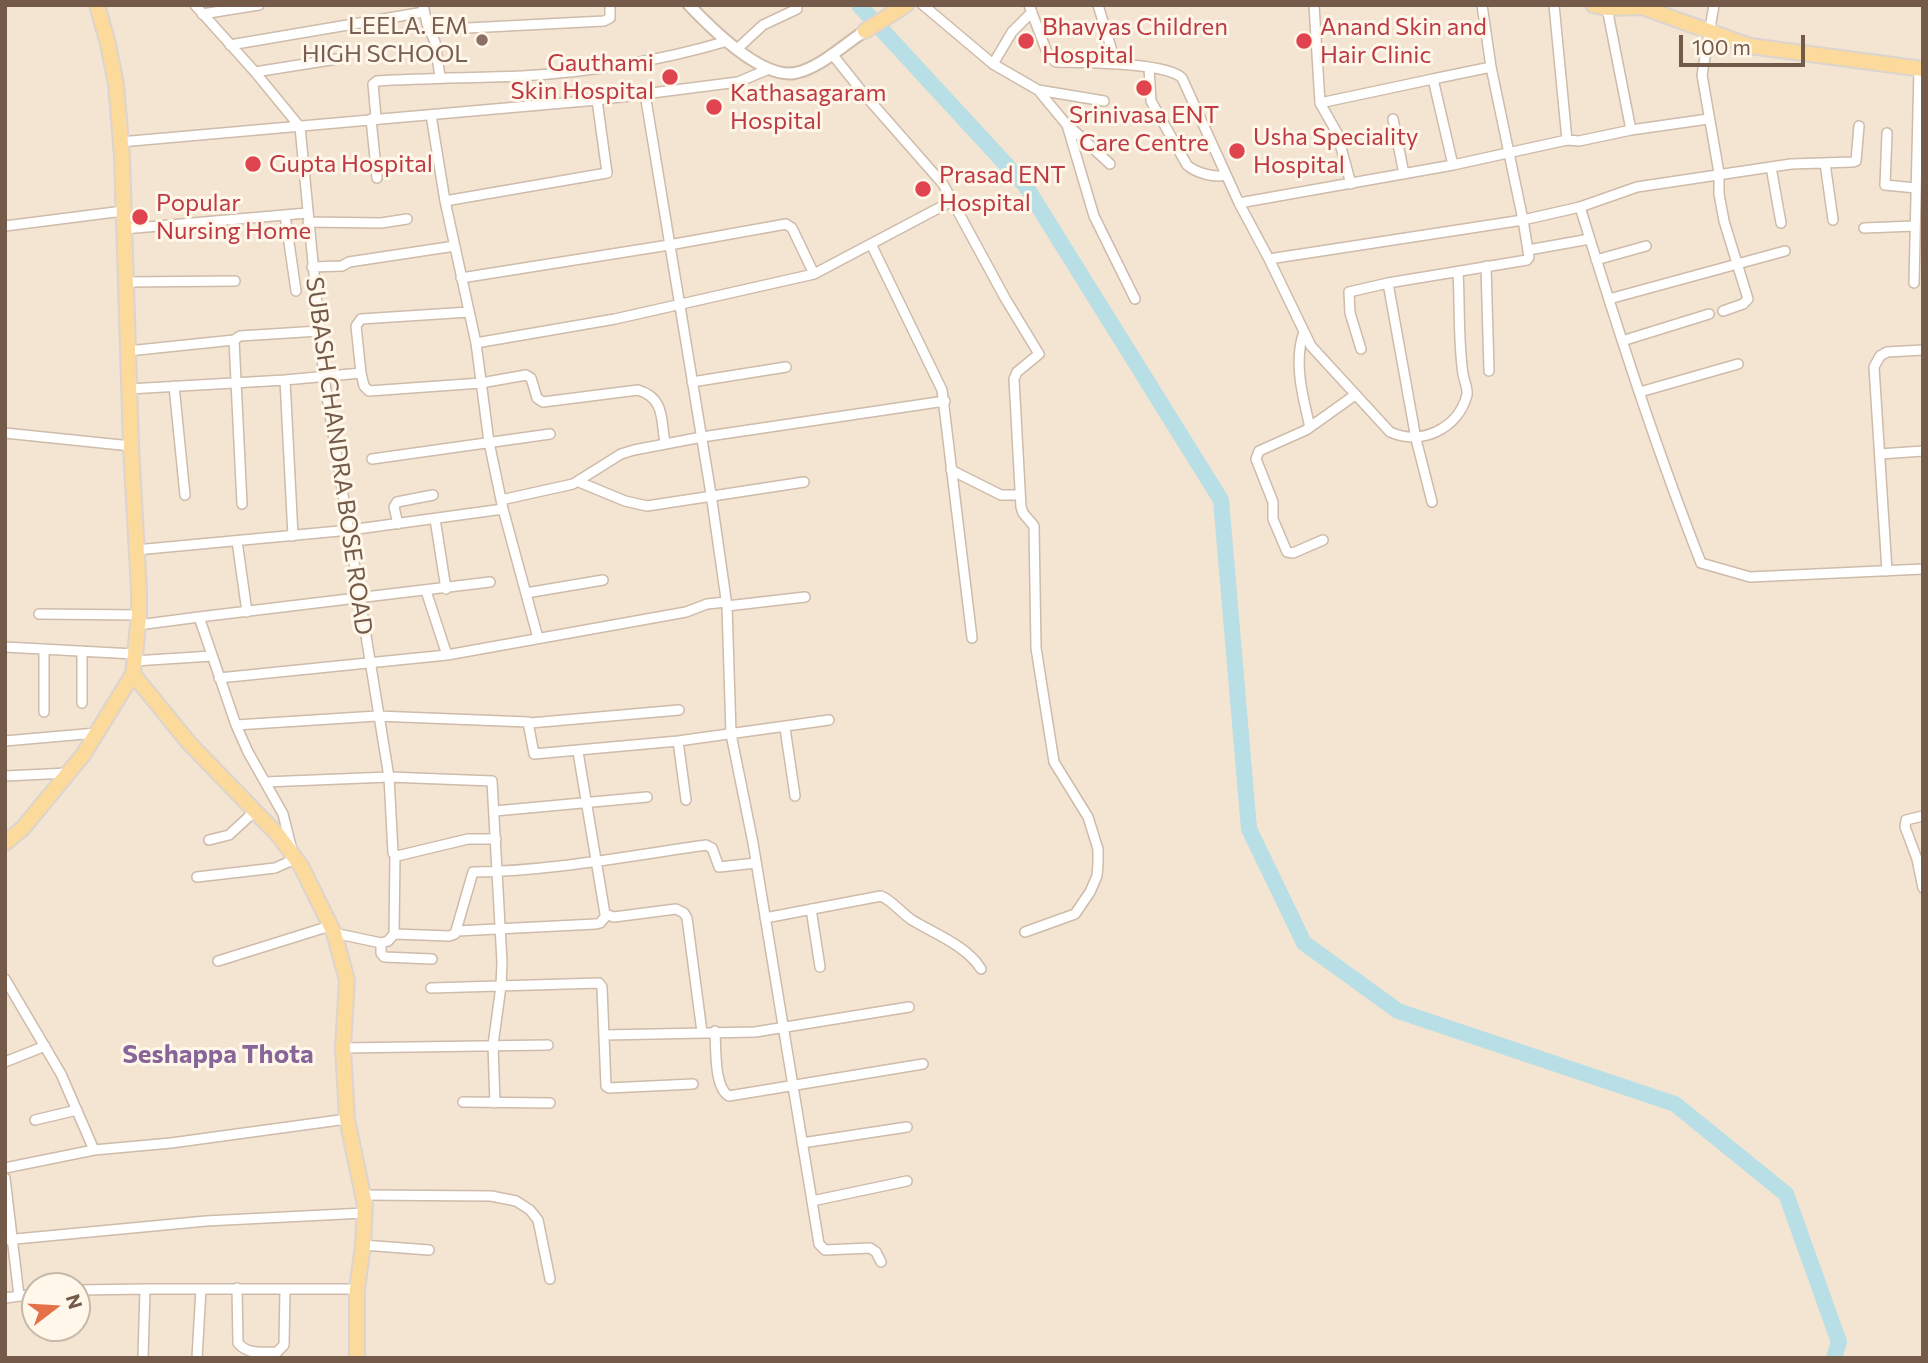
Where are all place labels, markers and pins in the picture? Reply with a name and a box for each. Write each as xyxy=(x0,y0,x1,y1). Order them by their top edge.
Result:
place label: LEELA. EM HIGH SCHOOL xyxy=(302,12,468,68)
place label: Bhavyas Children Hospital xyxy=(1042,13,1228,69)
place label: Anand Skin and Hair Clinic xyxy=(1320,13,1487,69)
marker: Bhavyas Children Hospital xyxy=(1016,31,1036,51)
marker: Anand Skin and Hair Clinic xyxy=(1294,31,1314,51)
marker: LEELA. EM HIGH SCHOOL xyxy=(474,32,490,48)
place label: Gauthami Skin Hospital xyxy=(511,49,654,105)
marker: Gauthami Skin Hospital xyxy=(660,67,680,87)
marker: Srinivasa ENT Care Centre xyxy=(1134,78,1154,98)
place label: Kathasagaram Hospital xyxy=(730,79,886,135)
marker: Kathasagaram Hospital xyxy=(704,97,724,117)
place label: Srinivasa ENT Care Centre xyxy=(1069,101,1219,157)
place label: Usha Speciality Hospital xyxy=(1253,123,1418,179)
marker: Usha Speciality Hospital xyxy=(1227,141,1247,161)
place label: Gupta Hospital xyxy=(269,150,433,178)
marker: Gupta Hospital xyxy=(243,154,263,174)
place label: Prasad ENT Hospital xyxy=(939,161,1066,217)
marker: Prasad ENT Hospital xyxy=(913,179,933,199)
place label: Popular Nursing Home xyxy=(156,189,311,245)
marker: Popular Nursing Home xyxy=(130,207,150,227)

